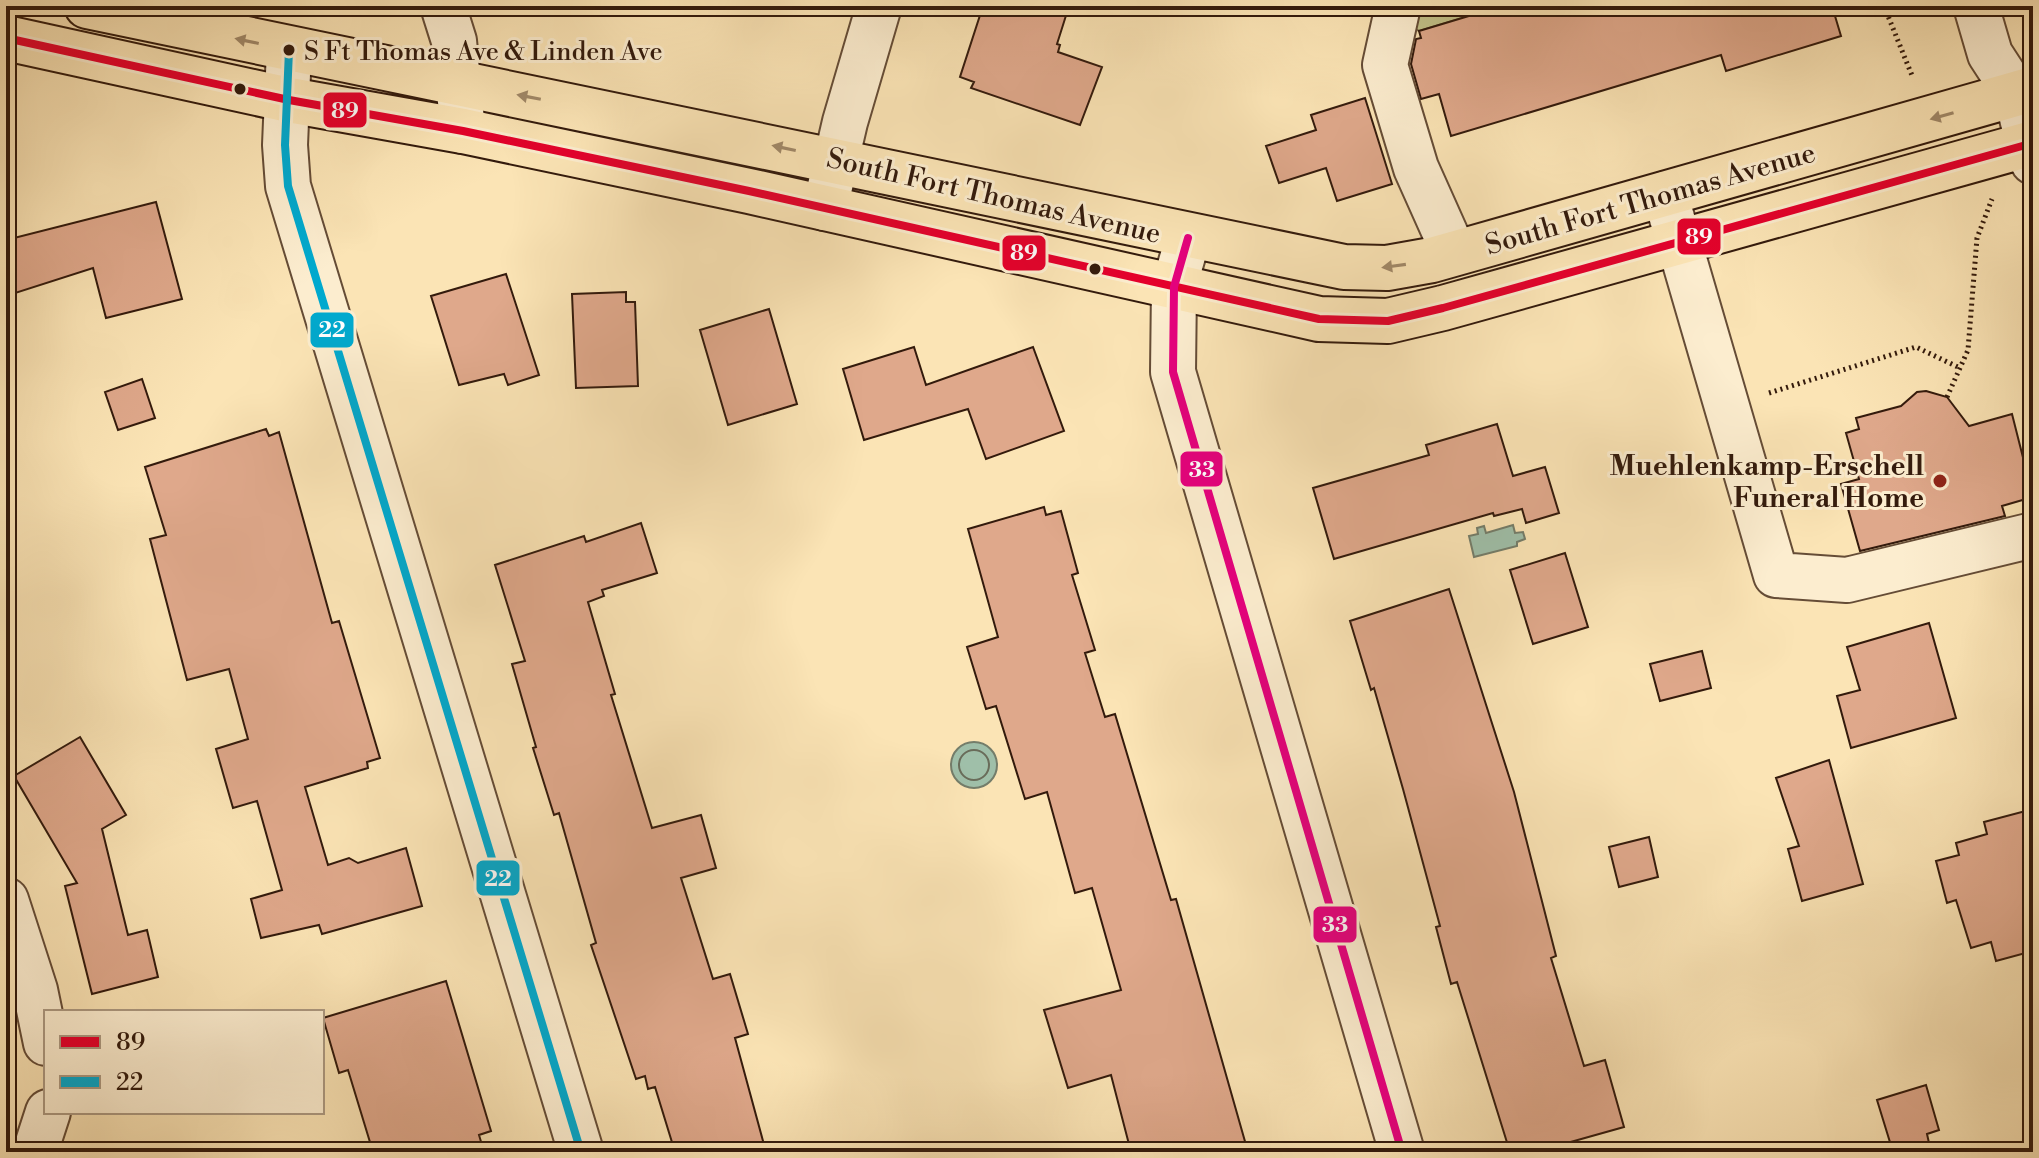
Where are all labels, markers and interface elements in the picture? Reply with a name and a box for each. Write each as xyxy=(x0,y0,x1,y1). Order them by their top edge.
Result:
one-way arrow xyxy=(234,34,259,47)
place label: S Ft Thomas Ave & Linden Ave xyxy=(304,36,663,68)
marker: S Ft Thomas Ave & Linden Ave xyxy=(281,42,297,58)
unlabelled marker xyxy=(232,81,248,97)
one-way arrow xyxy=(517,90,542,103)
line badge: 89 xyxy=(322,91,368,129)
text: 89 xyxy=(331,98,359,125)
one-way arrow xyxy=(1929,110,1953,123)
street label: South Fort Thomas Avenue xyxy=(1481,136,1820,263)
street label: South Fort Thomas Avenue xyxy=(823,141,1164,252)
one-way arrow xyxy=(771,142,796,154)
line badge: 89 xyxy=(1676,217,1722,256)
text: 89 xyxy=(1685,224,1713,251)
line badge: 89 xyxy=(1001,234,1047,272)
text: 89 xyxy=(1010,240,1038,267)
one-way arrow xyxy=(1381,260,1406,273)
unlabelled marker xyxy=(1087,261,1103,277)
line badge: 22 xyxy=(309,311,355,349)
text: 22 xyxy=(318,317,346,344)
place label: Muehlenkamp-Erschell Funeral Home xyxy=(1610,449,1924,516)
line badge: 33 xyxy=(1179,450,1224,488)
text: 33 xyxy=(1189,457,1215,484)
marker: Muehlenkamp-Erschell Funeral Home xyxy=(1931,472,1949,490)
line badge: 22 xyxy=(475,859,521,897)
text: 22 xyxy=(484,866,512,893)
line badge: 33 xyxy=(1312,905,1358,944)
text: 33 xyxy=(1322,912,1348,939)
legend xyxy=(44,1010,324,1114)
text: 89 xyxy=(116,1028,145,1058)
text: 22 xyxy=(116,1068,143,1098)

